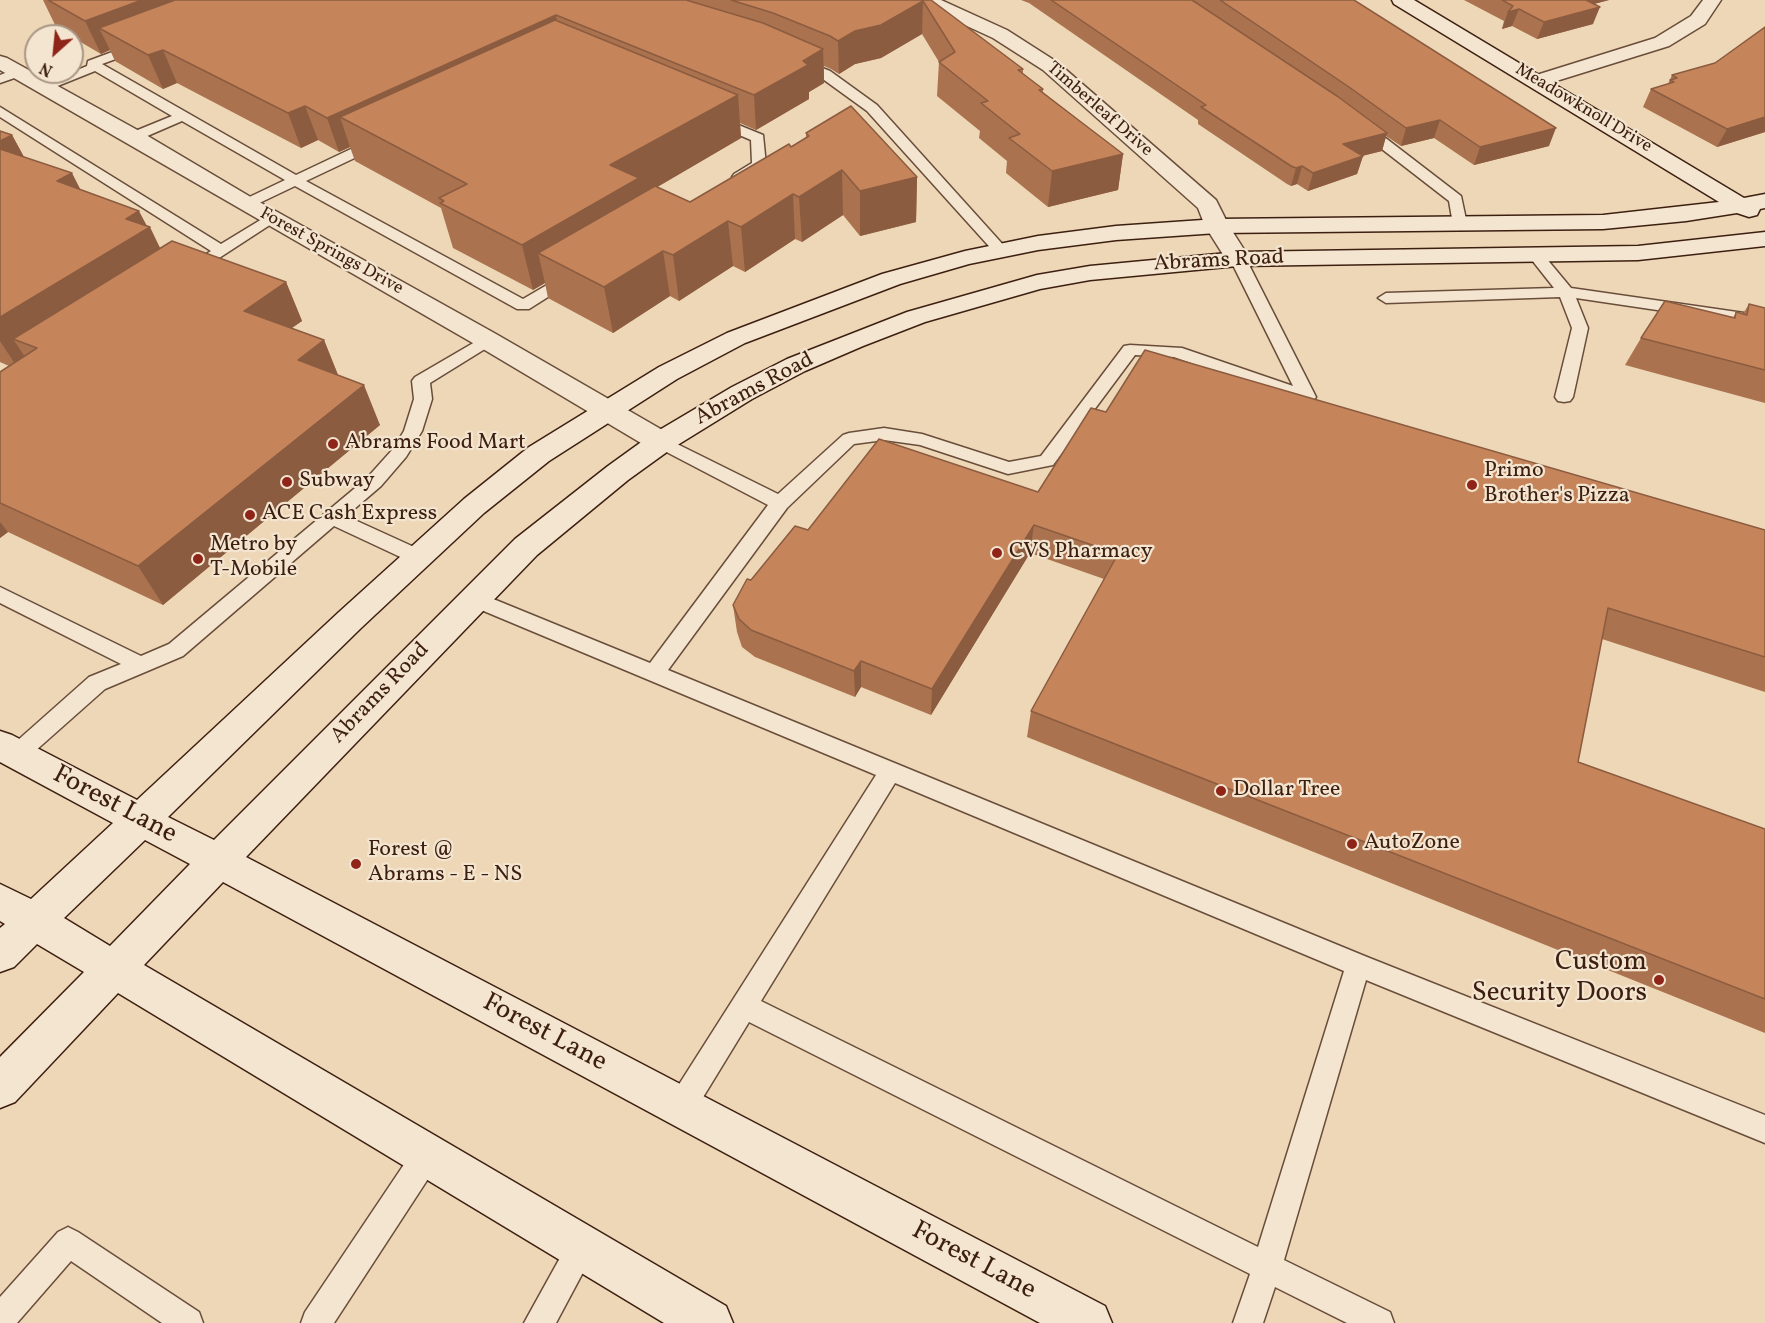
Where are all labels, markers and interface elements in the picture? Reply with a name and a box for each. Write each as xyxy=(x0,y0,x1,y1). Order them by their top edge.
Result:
north arrow xyxy=(24,24,84,84)
text: N xyxy=(37,56,57,81)
street label: Timberleaf Drive xyxy=(1042,58,1156,162)
street label: Meadowknoll Drive xyxy=(1511,60,1655,158)
street label: Forest Springs Drive xyxy=(255,204,407,300)
street label: Abrams Road xyxy=(1153,245,1285,279)
street label: Abrams Road xyxy=(691,348,819,432)
place label: Abrams Food Mart xyxy=(345,431,526,457)
marker: Abrams Food Mart xyxy=(326,437,340,451)
place label: Primo Brother's Pizza xyxy=(1484,459,1630,511)
place label: Subway xyxy=(299,469,375,495)
marker: Subway xyxy=(280,475,294,489)
marker: Primo Brother's Pizza xyxy=(1465,478,1479,492)
place label: ACE Cash Express xyxy=(262,502,437,528)
marker: ACE Cash Express xyxy=(243,508,257,522)
place label: Metro by T-Mobile xyxy=(210,533,297,584)
place label: CVS Pharmacy xyxy=(1009,540,1153,566)
marker: CVS Pharmacy xyxy=(990,546,1004,560)
marker: Metro by T-Mobile xyxy=(191,552,205,566)
street label: Abrams Road xyxy=(326,638,436,750)
street label: Forest Lane xyxy=(46,760,182,852)
place label: Dollar Tree xyxy=(1233,778,1340,804)
marker: Dollar Tree xyxy=(1214,784,1228,798)
place label: AutoZone xyxy=(1364,831,1460,857)
marker: AutoZone xyxy=(1345,837,1359,851)
place label: Forest @ Abrams - E - NS xyxy=(368,838,522,890)
marker: Forest @ Abrams - E - NS xyxy=(349,857,363,871)
place label: Custom Security Doors xyxy=(1472,948,1647,1011)
marker: Custom Security Doors xyxy=(1652,973,1666,987)
street label: Forest Lane xyxy=(476,988,612,1080)
street label: Forest Lane xyxy=(905,1216,1041,1308)

